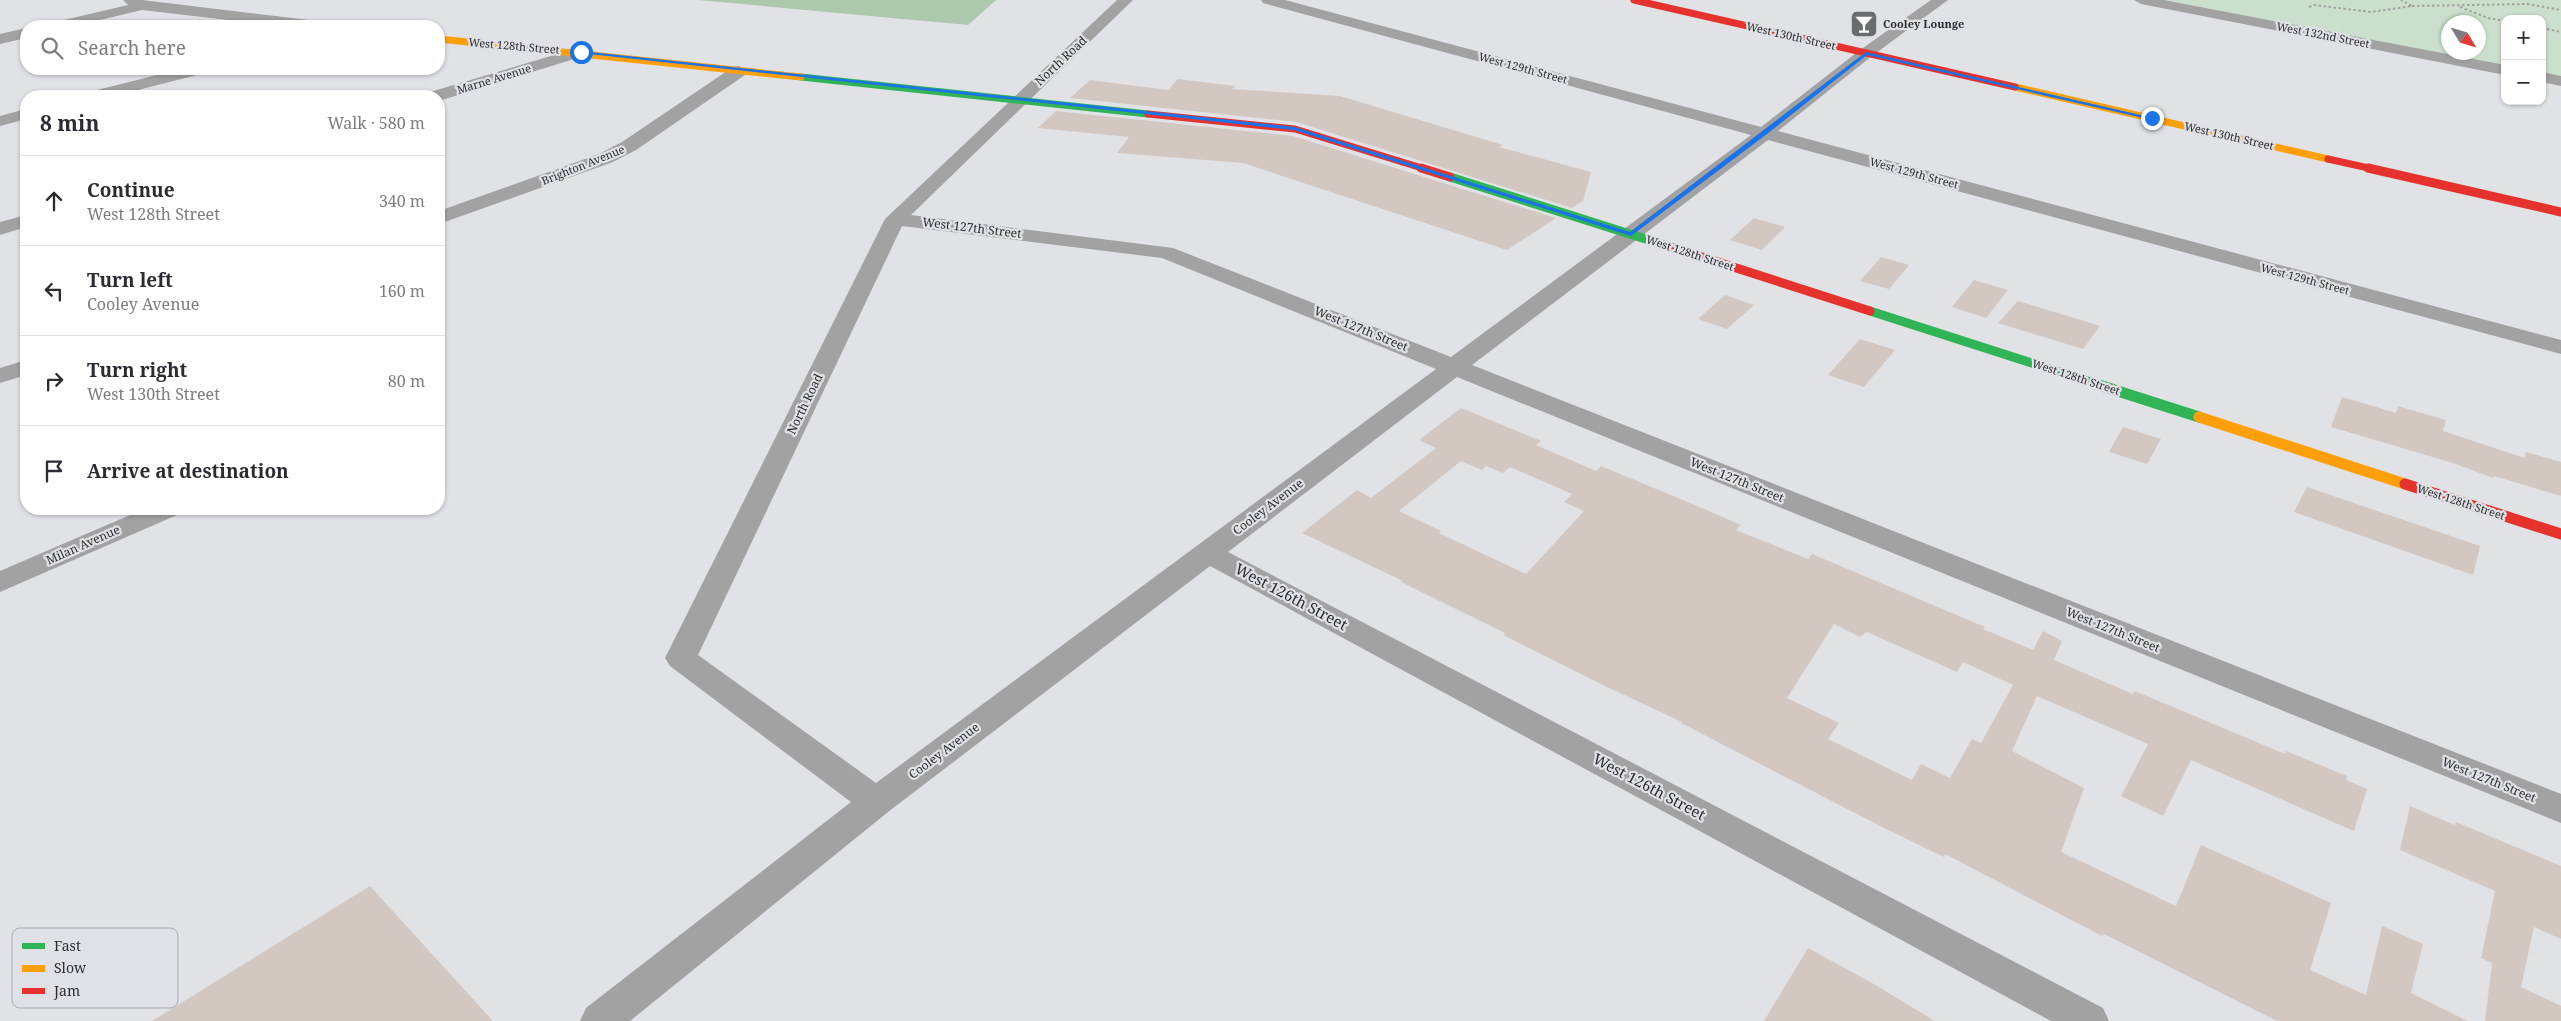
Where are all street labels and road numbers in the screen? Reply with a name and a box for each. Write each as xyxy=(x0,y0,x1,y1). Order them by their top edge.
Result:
street label: West 130th Street xyxy=(1745,18,1837,53)
street label: West 132nd Street xyxy=(2275,18,2371,51)
street label: North Road xyxy=(1031,32,1091,89)
street label: West 128th Street xyxy=(468,34,560,57)
street label: West 129th Street xyxy=(1477,48,1569,87)
street label: Marne Avenue xyxy=(455,60,533,97)
street label: West 130th Street xyxy=(2183,118,2275,153)
street label: Brighton Avenue xyxy=(539,141,627,188)
street label: West 129th Street xyxy=(1868,153,1960,192)
street label: West 127th Street xyxy=(922,213,1023,242)
street label: West 128th Street xyxy=(1644,231,1736,274)
street label: West 129th Street xyxy=(2259,259,2351,298)
street label: West 127th Street xyxy=(1312,302,1411,355)
street label: West 128th Street xyxy=(2030,355,2122,398)
street label: North Road xyxy=(783,370,827,437)
street label: West 127th Street xyxy=(1688,453,1787,506)
street label: Cooley Avenue xyxy=(1229,474,1306,539)
street label: West 128th Street xyxy=(2415,480,2507,523)
street label: Milan Avenue xyxy=(43,521,122,568)
street label: West 126th Street xyxy=(1232,558,1351,634)
street label: West 127th Street xyxy=(2064,603,2163,656)
street label: Cooley Avenue xyxy=(905,718,982,783)
street label: West 126th Street xyxy=(1590,748,1709,824)
street label: West 127th Street xyxy=(2440,753,2539,806)

